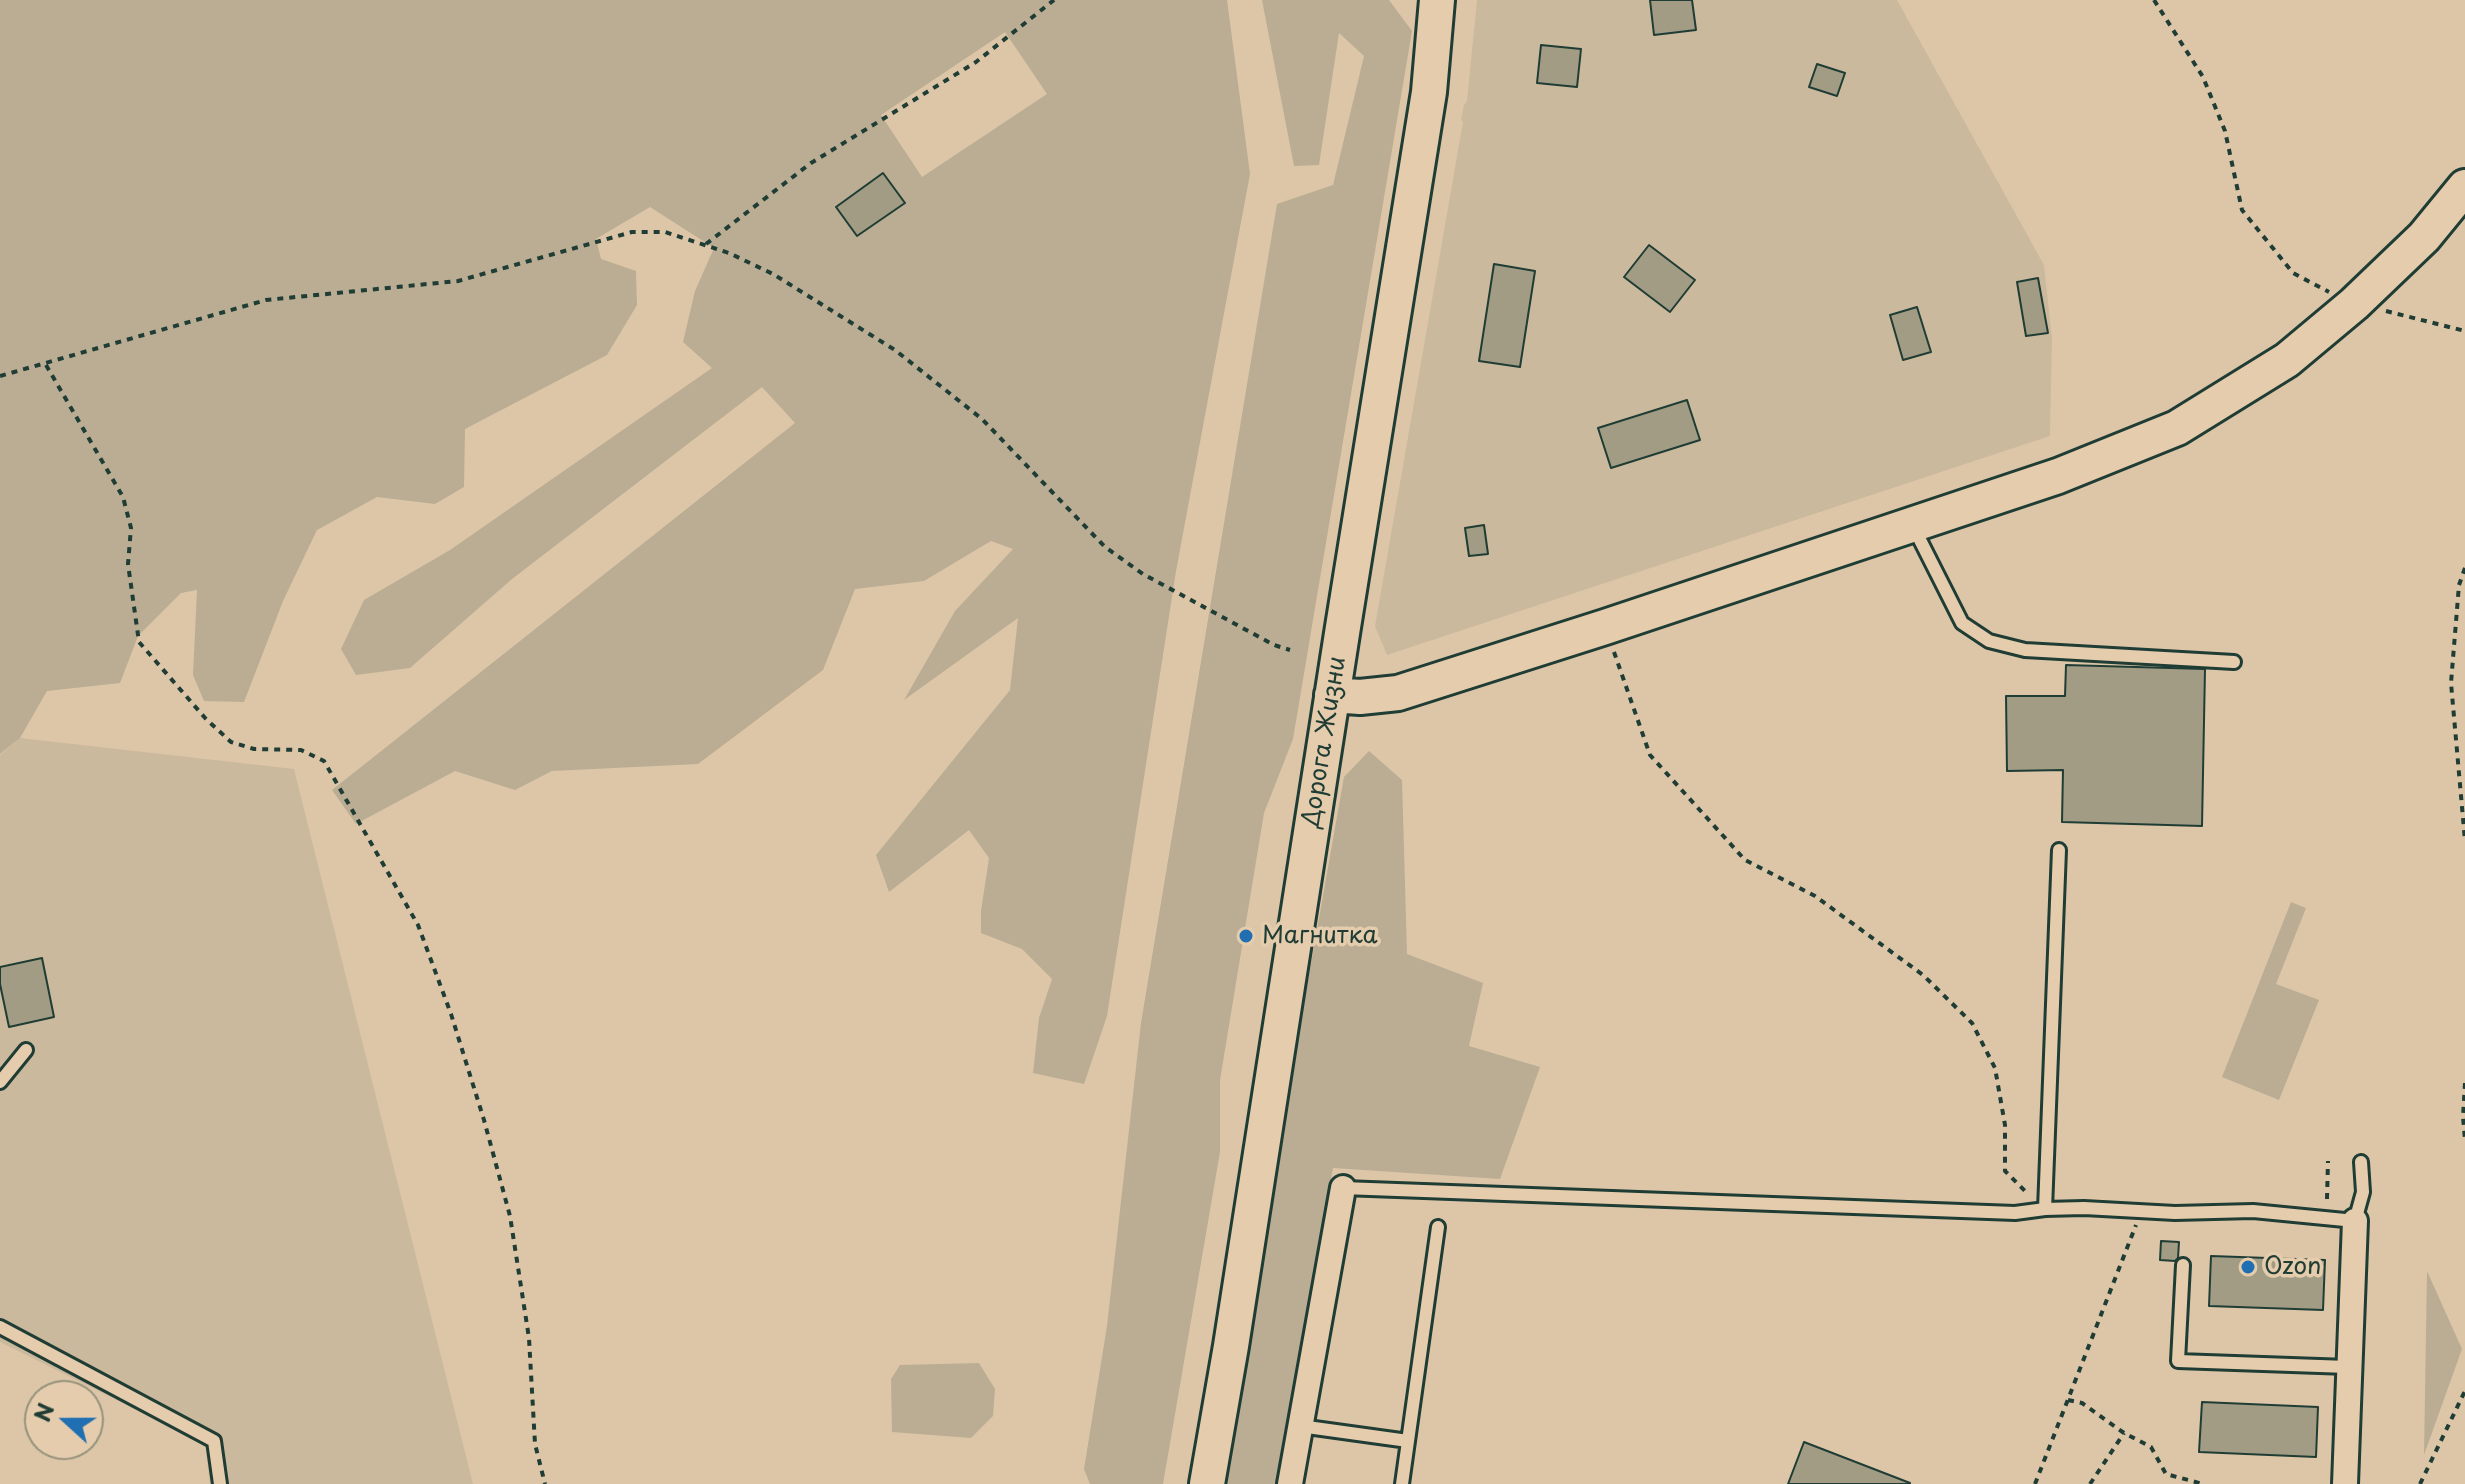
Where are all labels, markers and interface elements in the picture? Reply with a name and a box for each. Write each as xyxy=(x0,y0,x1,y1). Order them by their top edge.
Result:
street label: Дорога Жизни xyxy=(1297,654,1353,830)
place label: Магнитка xyxy=(1262,922,1377,950)
marker: Магнитка xyxy=(1237,927,1255,945)
place label: Ozon xyxy=(2264,1253,2321,1281)
marker: Ozon xyxy=(2239,1258,2257,1276)
north arrow xyxy=(24,1380,104,1460)
text: N xyxy=(24,1398,62,1426)

